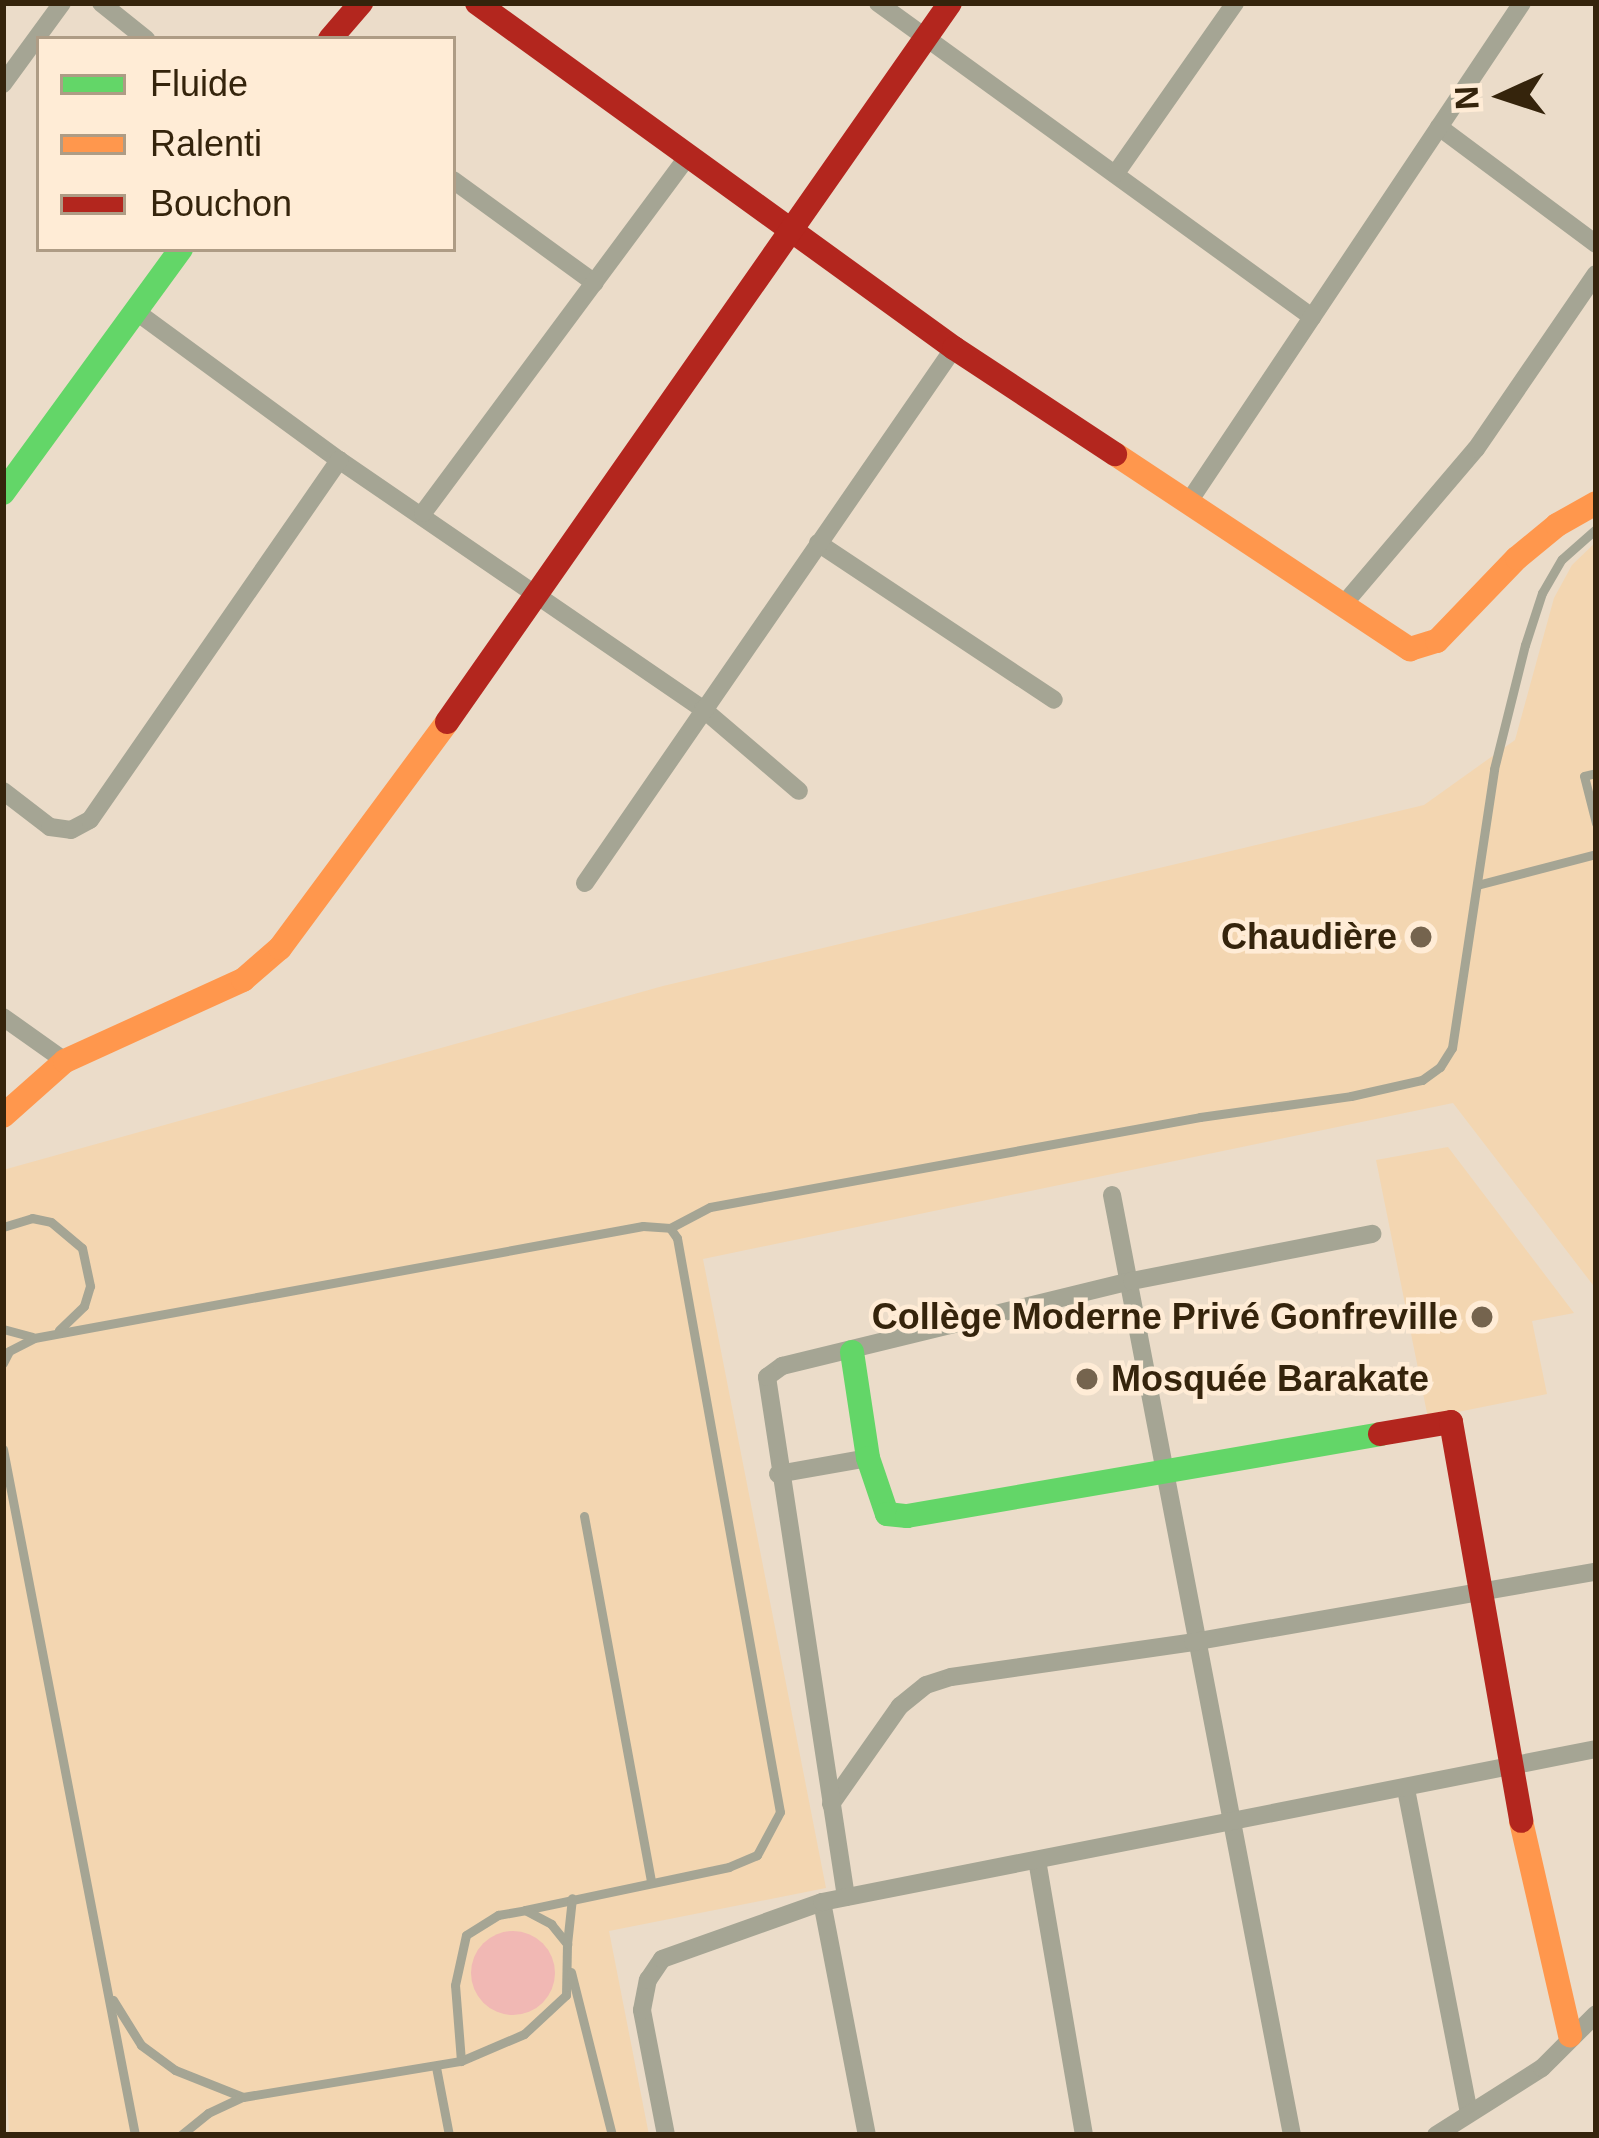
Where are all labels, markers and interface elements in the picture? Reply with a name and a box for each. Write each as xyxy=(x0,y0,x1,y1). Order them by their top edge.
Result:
legend xyxy=(36,36,456,252)
north arrow xyxy=(1443,36,1563,156)
text: Fluide xyxy=(150,63,248,104)
text: N xyxy=(1447,85,1486,111)
text: Ralenti xyxy=(150,123,262,164)
text: Bouchon xyxy=(150,183,292,224)
place label: Chaudière xyxy=(1221,915,1397,959)
marker: Chaudière xyxy=(1408,924,1434,950)
place label: Collège Moderne Privé Gonfreville xyxy=(872,1295,1458,1339)
marker: Collège Moderne Privé Gonfreville xyxy=(1469,1304,1495,1330)
place label: Mosquée Barakate xyxy=(1111,1357,1429,1401)
marker: Mosquée Barakate xyxy=(1074,1366,1100,1392)

